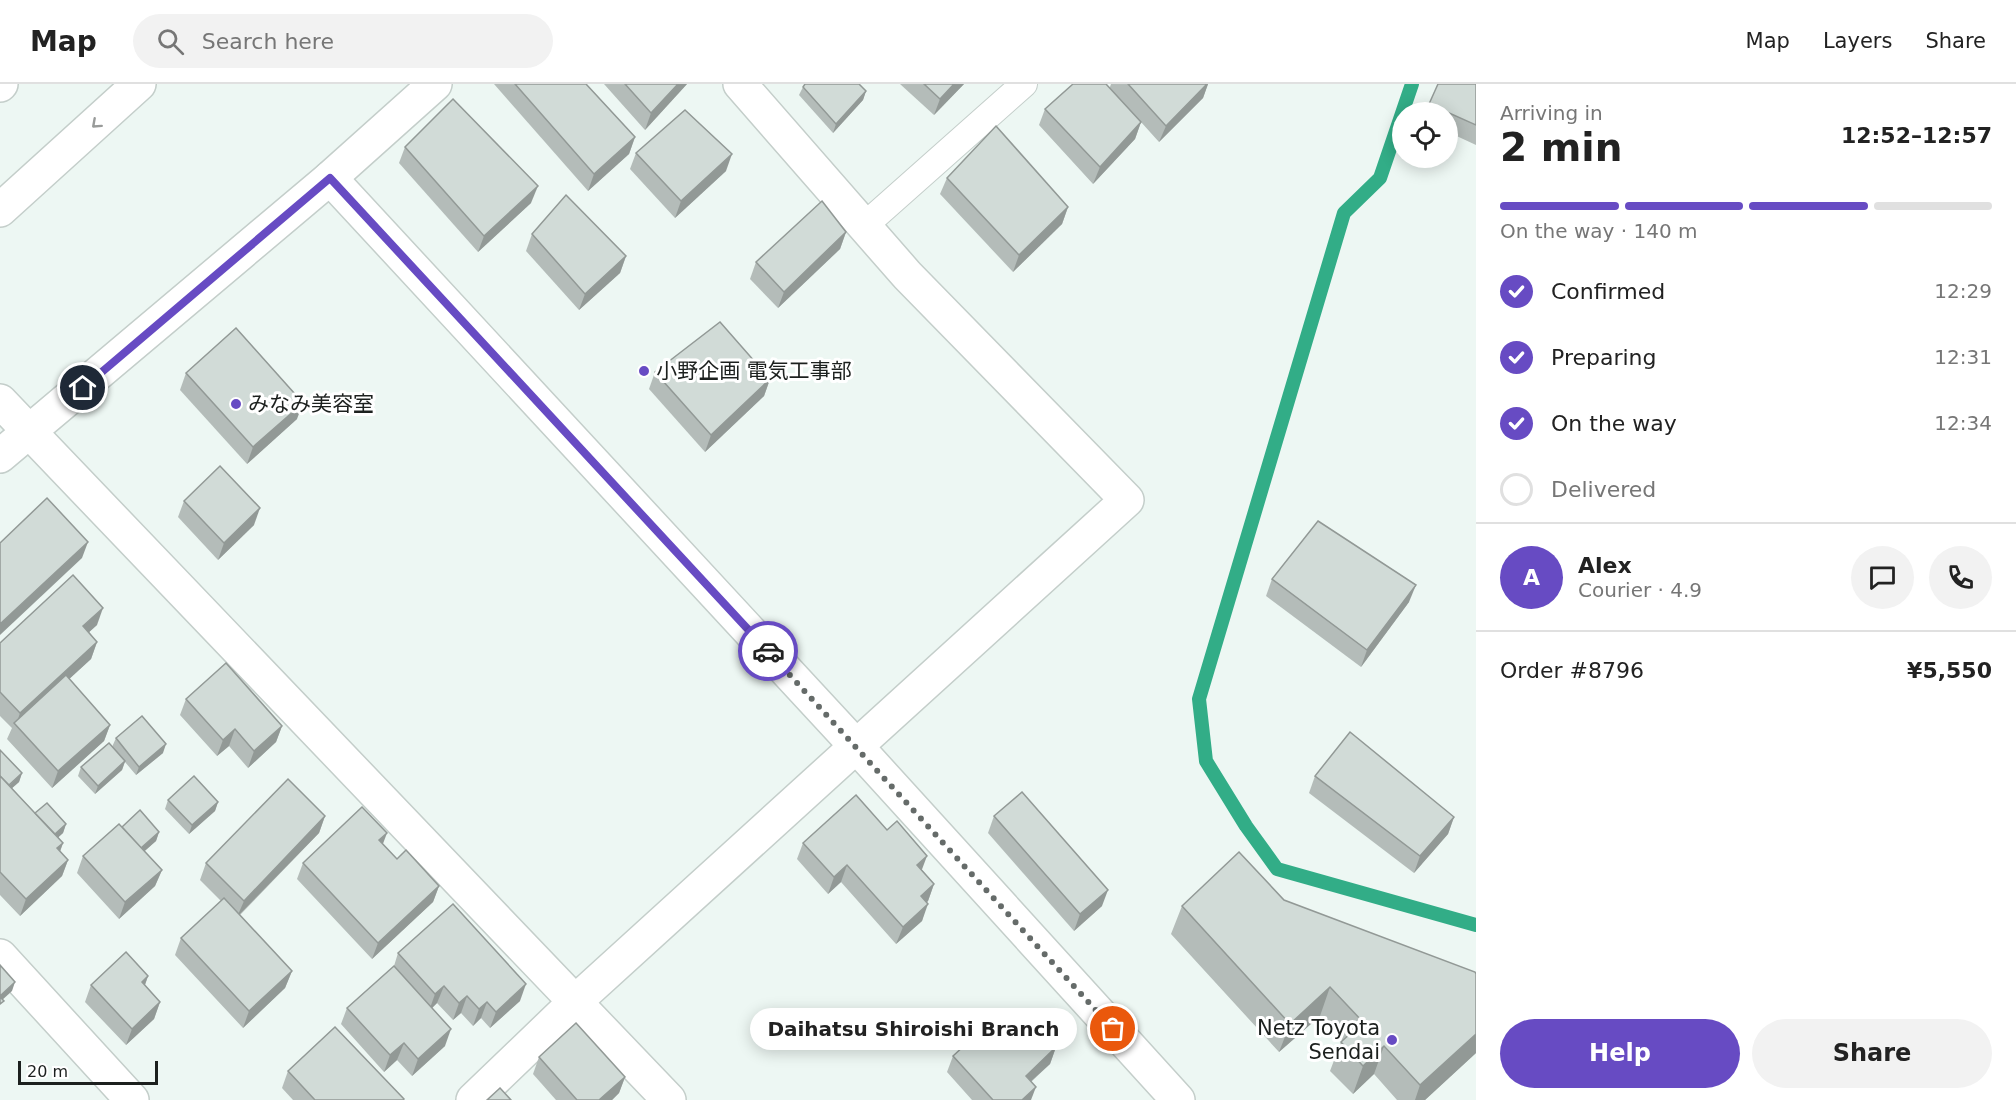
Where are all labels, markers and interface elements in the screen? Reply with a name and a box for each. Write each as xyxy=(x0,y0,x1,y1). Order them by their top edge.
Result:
search box xyxy=(133,14,553,68)
text: Map xyxy=(30,25,97,58)
icon: search xyxy=(154,25,187,58)
text: Search here xyxy=(202,29,334,54)
text: Map xyxy=(1746,29,1790,53)
text: Layers xyxy=(1823,29,1892,53)
text: Share xyxy=(1925,29,1986,53)
text: Arriving in xyxy=(1500,101,1603,125)
map controls xyxy=(1392,102,1458,168)
button: locate xyxy=(1392,102,1458,168)
one-way arrow xyxy=(92,117,102,128)
text: 12:52–12:57 xyxy=(1841,123,1992,148)
text: 2 min xyxy=(1500,125,1622,170)
text: On the way · 140 m xyxy=(1500,219,1698,243)
icon: check xyxy=(1500,275,1533,308)
text: Confirmed xyxy=(1551,279,1665,304)
text: 12:29 xyxy=(1934,279,1992,303)
icon: check xyxy=(1500,341,1533,374)
text: Preparing xyxy=(1551,345,1657,370)
text: 12:31 xyxy=(1934,345,1992,369)
place label: 小野企画 電気工事部 xyxy=(656,359,852,383)
pin xyxy=(57,362,108,413)
marker: 小野企画 電気工事部 xyxy=(637,364,651,378)
icon: home xyxy=(66,371,99,404)
place label: みなみ美容室 xyxy=(248,392,374,416)
marker: みなみ美容室 xyxy=(229,397,243,411)
icon: check xyxy=(1500,407,1533,440)
text: On the way xyxy=(1551,411,1677,436)
text: 12:34 xyxy=(1934,411,1992,435)
text: Delivered xyxy=(1551,477,1656,502)
button: chat xyxy=(1851,546,1914,609)
button: phone xyxy=(1929,546,1992,609)
text: Alex xyxy=(1578,553,1632,578)
text: A xyxy=(1523,565,1540,590)
text: Courier · 4.9 xyxy=(1578,578,1702,602)
courier xyxy=(738,621,798,681)
icon: car xyxy=(752,635,785,668)
text: Order #8796 xyxy=(1500,658,1644,683)
text: ¥5,550 xyxy=(1907,658,1992,683)
pin xyxy=(1087,1003,1138,1054)
callout: Daihatsu Shiroishi Branch xyxy=(750,1008,1077,1050)
icon: bag xyxy=(1096,1012,1129,1045)
place label: Netz Toyota Sendai xyxy=(1257,1016,1380,1064)
text: Daihatsu Shiroishi Branch xyxy=(767,1017,1060,1041)
button: Help xyxy=(1500,1019,1740,1088)
button: Share xyxy=(1752,1019,1992,1088)
marker: Netz Toyota Sendai xyxy=(1385,1033,1399,1047)
scale bar xyxy=(18,1058,158,1086)
text: 20 m xyxy=(27,1062,68,1081)

